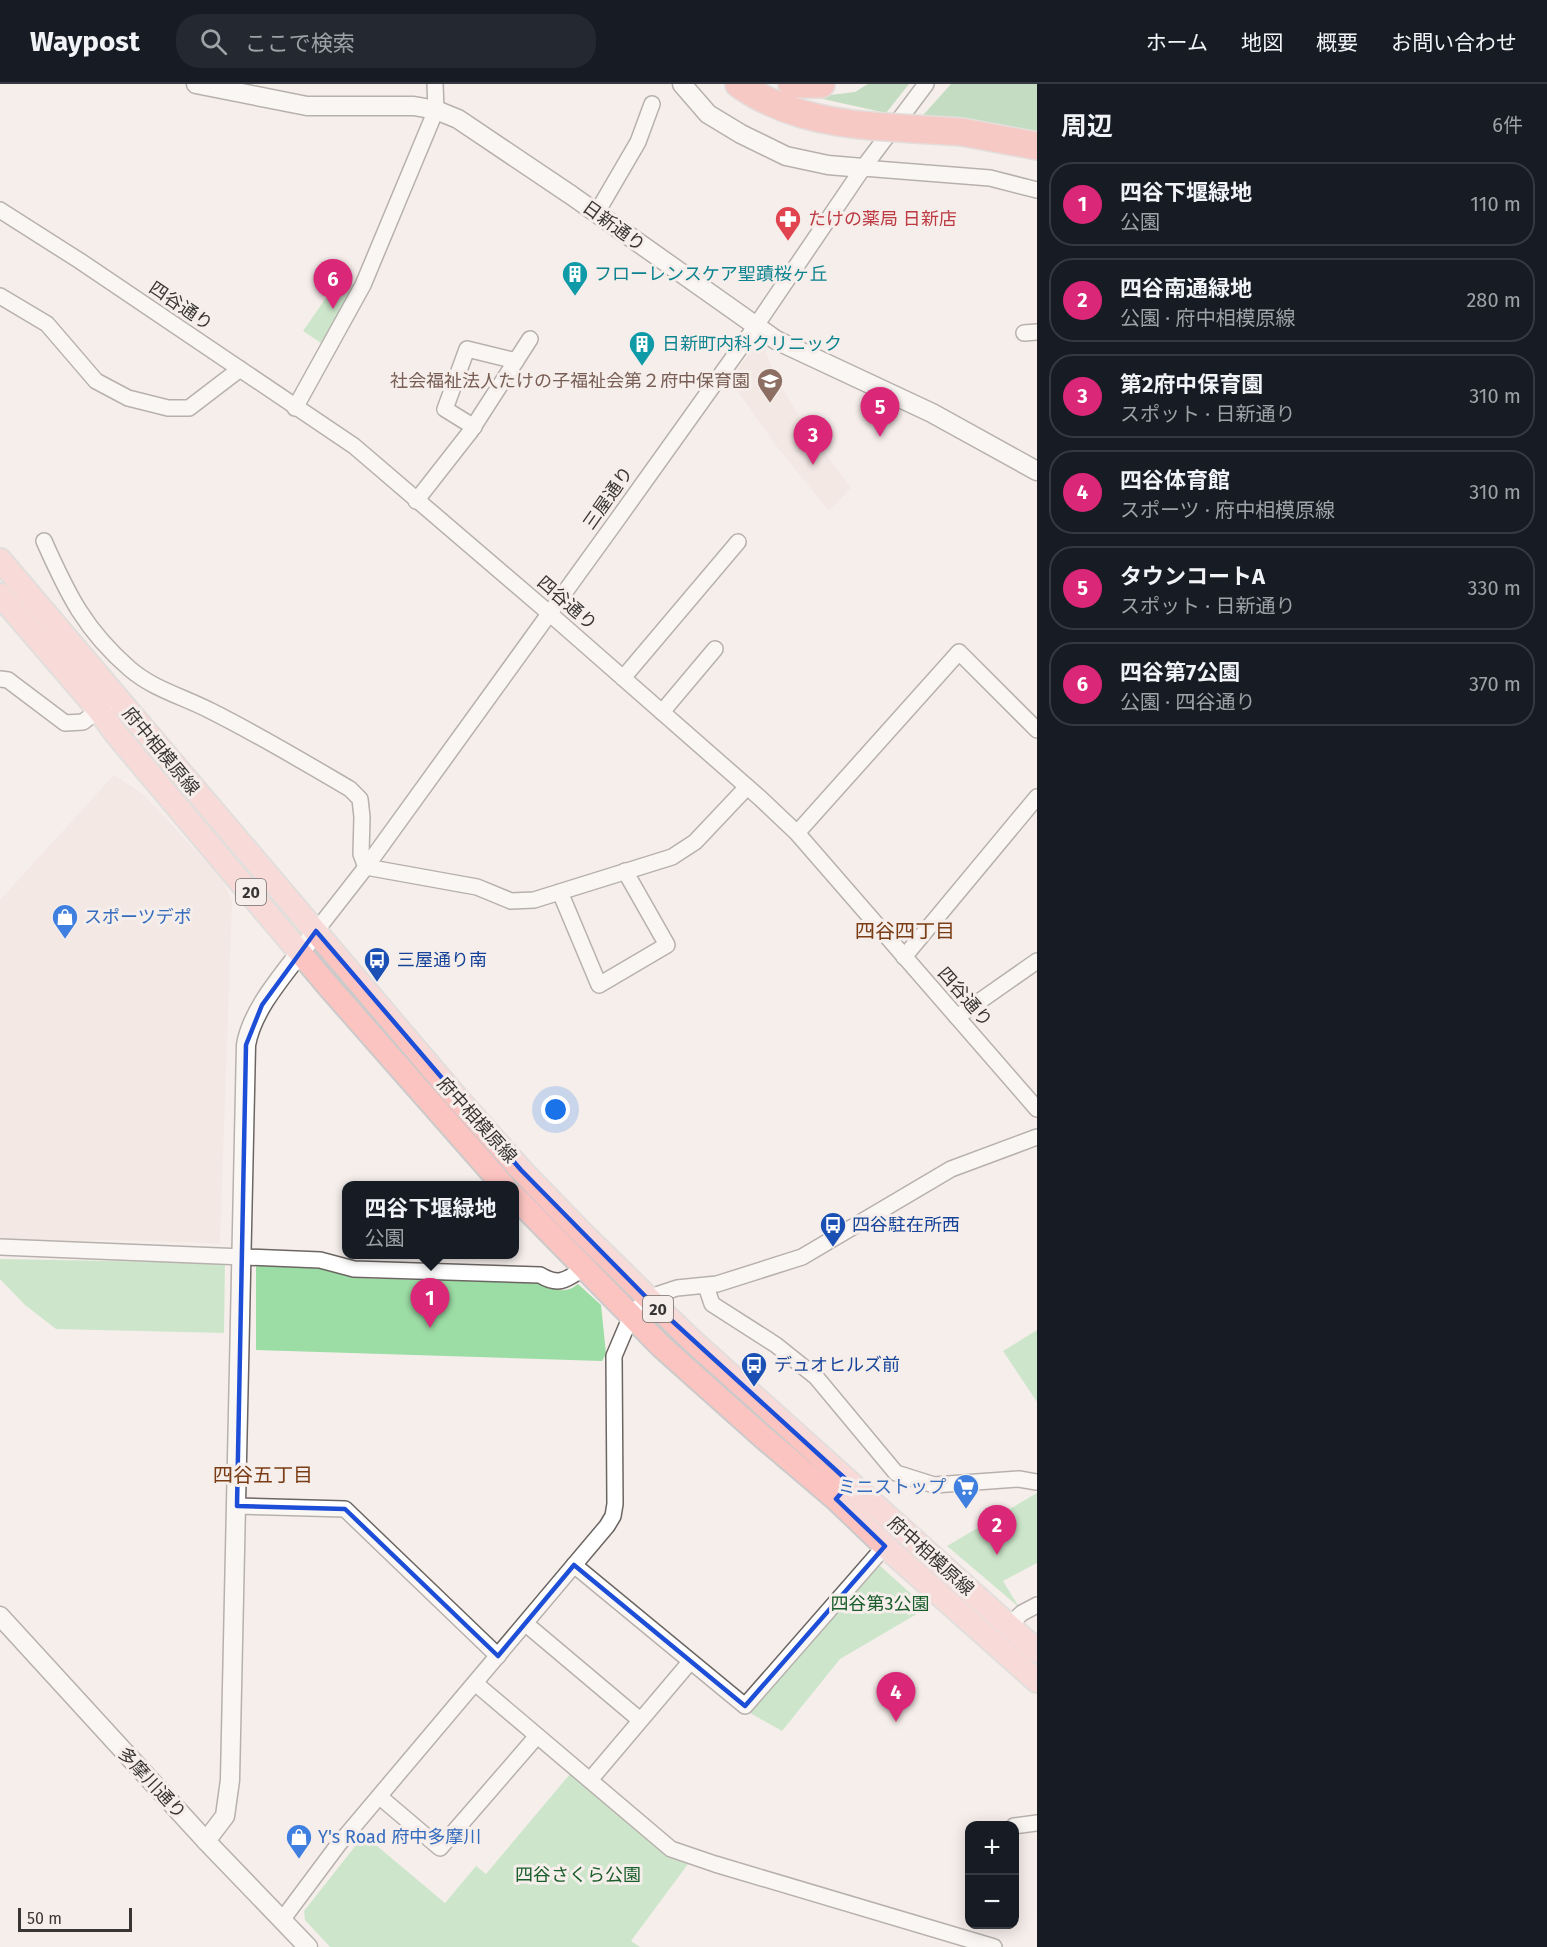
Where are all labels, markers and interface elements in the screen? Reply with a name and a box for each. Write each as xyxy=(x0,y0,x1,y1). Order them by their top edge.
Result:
search box xyxy=(176,14,596,68)
text: Waypost xyxy=(30,25,140,58)
icon: search xyxy=(197,25,230,58)
text: ここで検索 xyxy=(245,30,355,57)
text: ホーム xyxy=(1146,30,1208,56)
text: 地図 xyxy=(1241,30,1283,56)
text: 概要 xyxy=(1316,30,1358,56)
text: お問い合わせ xyxy=(1391,30,1517,56)
text: 周辺 xyxy=(1061,111,1113,142)
text: 6件 xyxy=(1492,113,1523,137)
text: 四谷下堰緑地 xyxy=(1120,179,1252,206)
text: 1 xyxy=(1078,192,1087,216)
text: 110 m xyxy=(1470,192,1521,216)
street label: 日新通り xyxy=(578,196,650,256)
pharmacy icon: たけの薬局 日新店 xyxy=(773,204,803,242)
place label: たけの薬局 日新店 xyxy=(808,208,957,230)
text: 公園 xyxy=(1120,210,1160,234)
building icon: フローレンスケア聖蹟桜ヶ丘 xyxy=(560,259,590,297)
pin: 6 xyxy=(314,260,352,309)
place label: フローレンスケア聖蹟桜ヶ丘 xyxy=(594,263,828,285)
text: 四谷南通緑地 xyxy=(1120,275,1252,302)
street label: 四谷通り xyxy=(145,277,217,335)
text: 2 xyxy=(1077,288,1088,312)
text: 280 m xyxy=(1466,288,1521,312)
text: 公園 · 府中相模原線 xyxy=(1120,306,1295,330)
building icon: 日新町内科クリニック xyxy=(627,329,657,367)
place label: 日新町内科クリニック xyxy=(662,333,842,355)
school or university icon: 社会福祉法人たけの子福祉会第２府中保育園 xyxy=(755,366,785,404)
place label: 社会福祉法人たけの子福祉会第２府中保育園 xyxy=(390,370,750,392)
text: 第2府中保育園 xyxy=(1120,371,1263,398)
text: 3 xyxy=(1077,384,1088,408)
text: 310 m xyxy=(1469,384,1521,408)
pin: 5 xyxy=(860,388,900,437)
text: スポット · 日新通り xyxy=(1120,402,1295,426)
pin: 3 xyxy=(794,416,832,465)
street label: 三屋通り xyxy=(578,462,638,534)
text: 四谷体育館 xyxy=(1120,467,1230,494)
text: 4 xyxy=(1077,480,1088,504)
text: 310 m xyxy=(1469,480,1521,504)
text: スポーツ · 府中相模原線 xyxy=(1120,498,1335,522)
text: タウンコートA xyxy=(1120,563,1265,590)
street label: 四谷通り xyxy=(533,571,601,635)
text: 5 xyxy=(1077,576,1088,600)
text: 330 m xyxy=(1467,576,1521,600)
text: スポット · 日新通り xyxy=(1120,594,1295,618)
text: 四谷第7公園 xyxy=(1120,659,1240,686)
text: 6 xyxy=(1077,672,1088,696)
text: 370 m xyxy=(1469,672,1521,696)
text: 公園 · 四谷通り xyxy=(1120,690,1255,714)
street label: 府中相模原線 xyxy=(118,703,204,799)
road number: 20 xyxy=(236,879,266,905)
shop icon: スポーツデポ xyxy=(50,902,80,940)
place label: スポーツデポ xyxy=(84,906,192,928)
district label: 四谷四丁目 xyxy=(855,919,955,943)
bus stop icon: 三屋通り南 xyxy=(362,945,392,983)
place label: 三屋通り南 xyxy=(397,949,487,971)
street label: 四谷通り xyxy=(933,963,997,1031)
street label: 府中相模原線 xyxy=(433,1073,521,1167)
your location xyxy=(541,1095,570,1124)
popup xyxy=(342,1181,519,1259)
text: 四谷下堰緑地 xyxy=(364,1195,497,1222)
bus stop icon: 四谷駐在所西 xyxy=(818,1210,848,1248)
place label: 四谷駐在所西 xyxy=(852,1214,960,1236)
text: 公園 xyxy=(364,1226,404,1250)
pin: 1 xyxy=(410,1278,450,1328)
road number: 20 xyxy=(643,1296,673,1322)
bus stop icon: デュオヒルズ前 xyxy=(739,1350,769,1388)
place label: デュオヒルズ前 xyxy=(774,1354,900,1376)
district label: 四谷五丁目 xyxy=(213,1463,313,1487)
supermarket icon: ミニストップ xyxy=(951,1472,981,1510)
place label: ミニストップ xyxy=(838,1476,946,1498)
pin: 2 xyxy=(978,1506,1016,1555)
street label: 府中相模原線 xyxy=(884,1512,978,1600)
park label: 四谷第3公園 xyxy=(831,1593,929,1615)
pin: 4 xyxy=(876,1672,916,1722)
street label: 多摩川通り xyxy=(113,1743,191,1823)
map controls xyxy=(965,1821,1019,1929)
button: + xyxy=(965,1821,1019,1875)
shop icon: Y's Road 府中多摩川 xyxy=(284,1822,314,1860)
place label: Y's Road 府中多摩川 xyxy=(318,1826,481,1848)
park label: 四谷さくら公園 xyxy=(515,1864,641,1886)
button: − xyxy=(965,1875,1019,1929)
scale bar xyxy=(18,1905,132,1932)
text: 50 m xyxy=(27,1909,62,1928)

